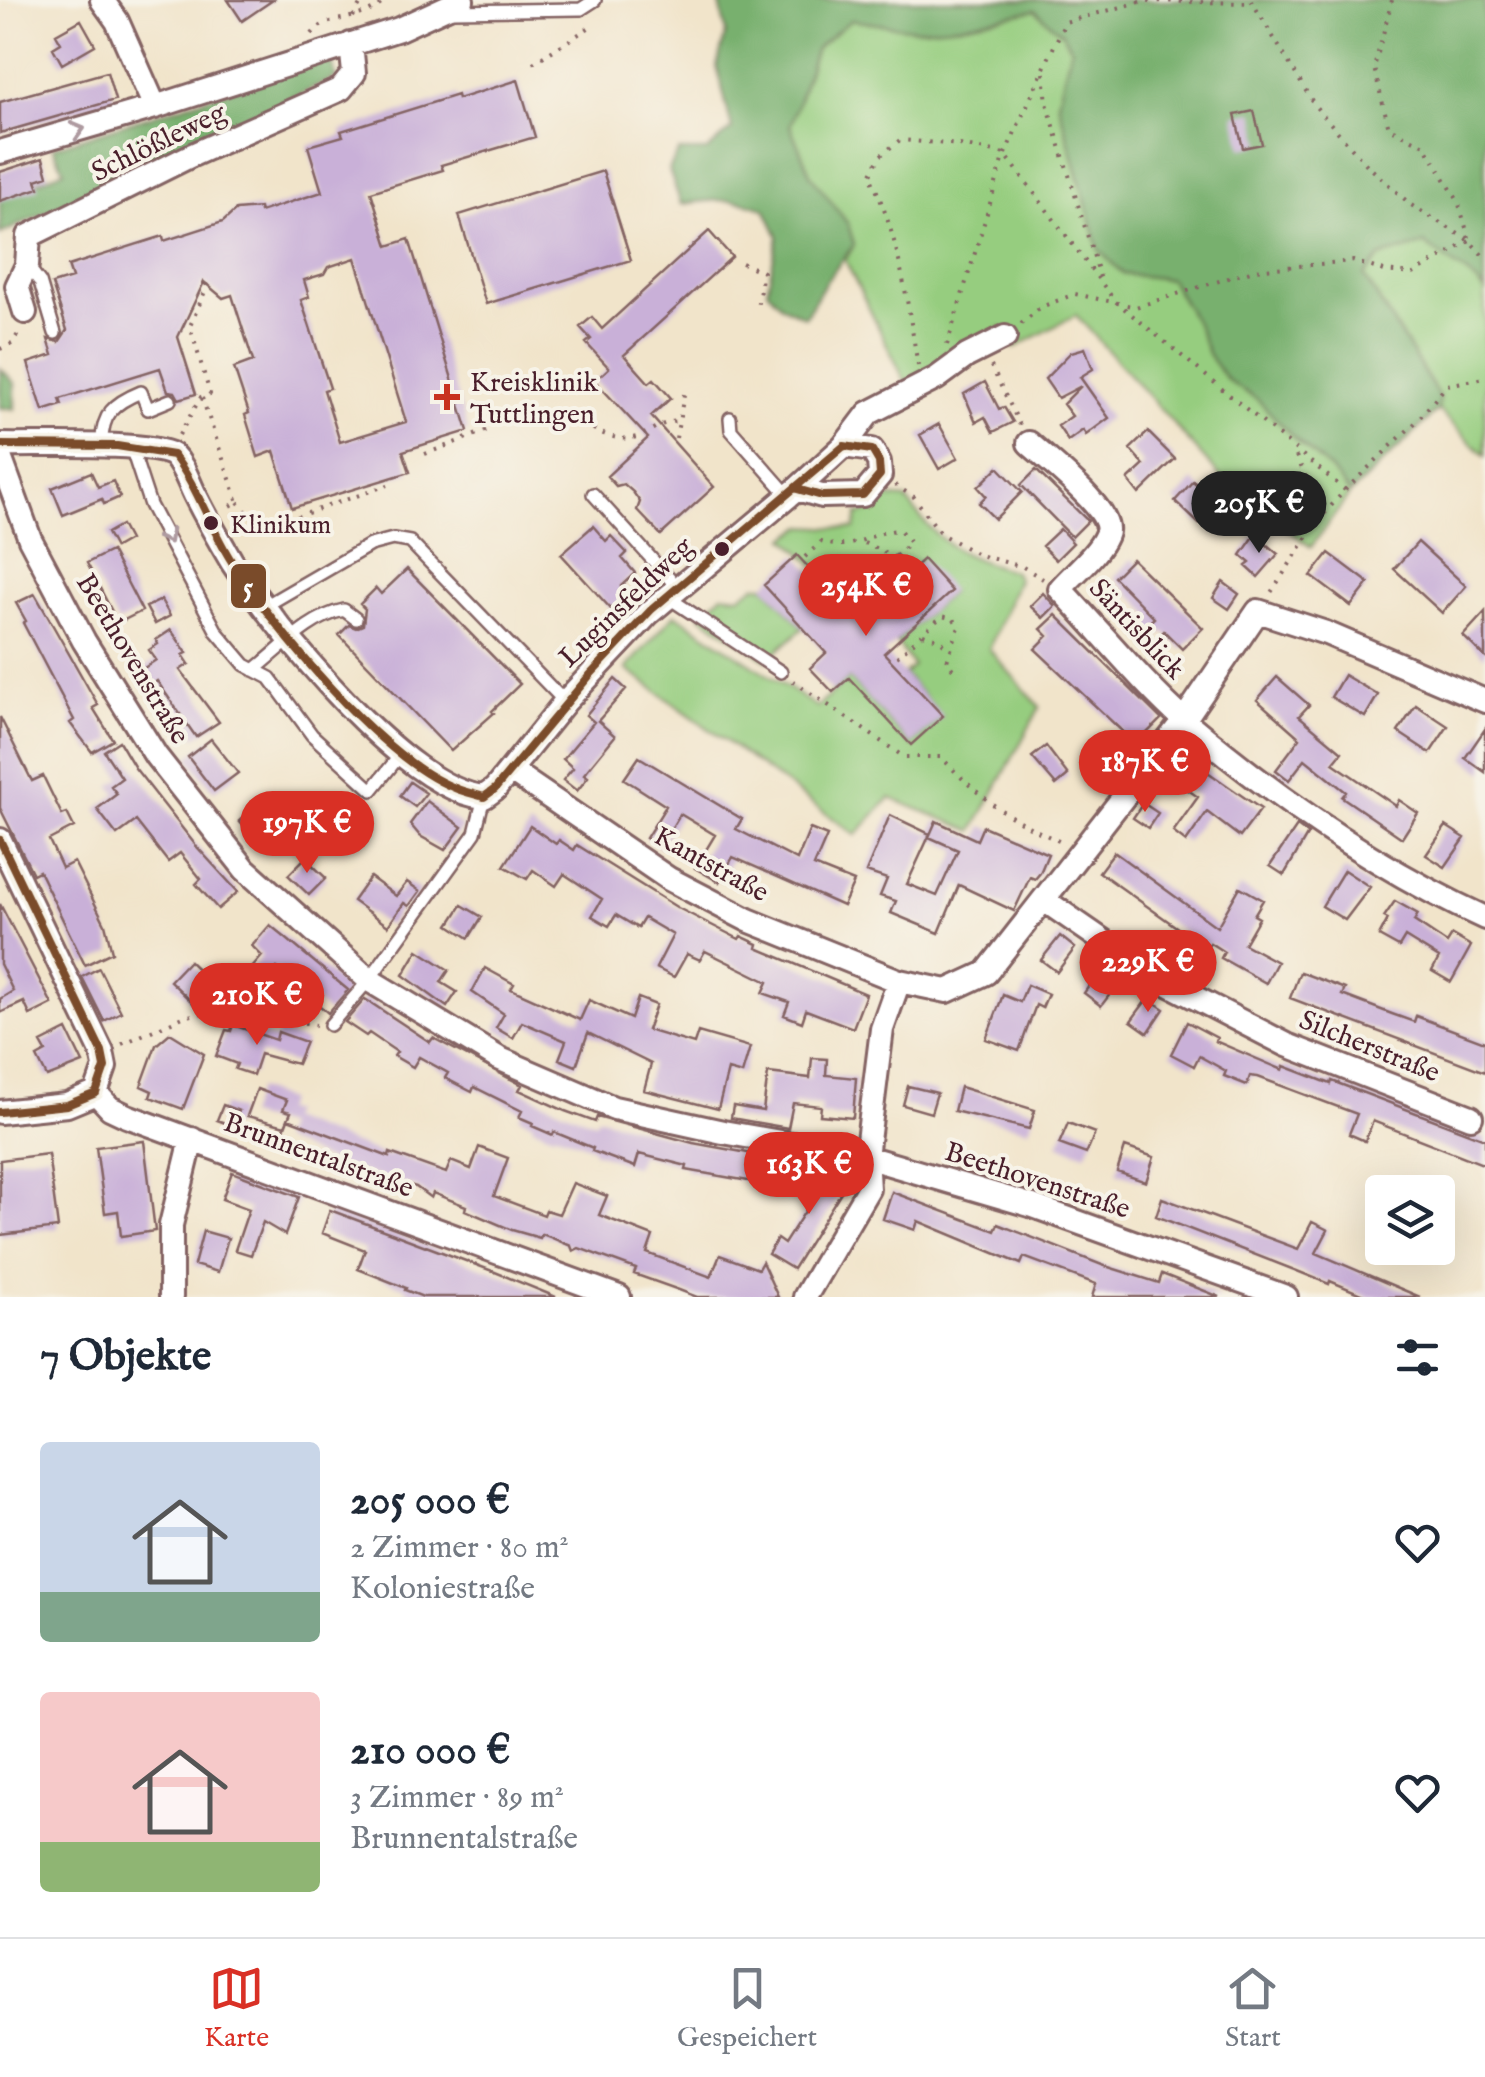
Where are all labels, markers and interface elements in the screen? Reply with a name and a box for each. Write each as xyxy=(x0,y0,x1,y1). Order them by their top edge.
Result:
street label: Schlößleweg xyxy=(86,95,233,191)
one-way arrow xyxy=(68,121,85,142)
place label: Kreisklinik Tuttlingen xyxy=(470,366,599,433)
marker: Kreisklinik Tuttlingen xyxy=(434,384,460,410)
pin: 205K € xyxy=(1178,471,1340,556)
text: 205K € xyxy=(1213,483,1305,524)
place label: Klinikum xyxy=(230,509,331,542)
marker: Klinikum xyxy=(201,513,221,533)
one-way arrow xyxy=(155,527,174,545)
street label: Luginsfeldweg xyxy=(552,529,702,676)
unlabelled marker xyxy=(712,539,732,559)
pin: 254K € xyxy=(785,554,947,639)
line badge: 5 xyxy=(229,562,268,610)
text: 254K € xyxy=(821,566,911,607)
street label: Beethovenstraße xyxy=(67,568,197,751)
text: 5 xyxy=(243,571,253,606)
street label: Säntisblick xyxy=(1081,572,1192,688)
pin: 187K € xyxy=(1064,730,1226,815)
text: 187K € xyxy=(1101,742,1189,783)
pin: 197K € xyxy=(226,791,388,876)
text: 197K € xyxy=(262,803,352,844)
street label: Kantstraße xyxy=(647,819,774,911)
pin: 229K € xyxy=(1067,930,1229,1015)
text: 229K € xyxy=(1102,942,1194,983)
pin: 210K € xyxy=(176,963,338,1048)
text: 210K € xyxy=(211,975,303,1016)
street label: Silcherstraße xyxy=(1294,1003,1445,1091)
street label: Brunnentalstraße xyxy=(218,1106,418,1207)
pin: 163K € xyxy=(728,1132,890,1217)
street label: Beethovenstraße xyxy=(940,1135,1134,1228)
text: 163K € xyxy=(766,1144,852,1185)
map controls xyxy=(1365,1175,1455,1265)
button: layers xyxy=(1365,1175,1455,1265)
icon: filters xyxy=(1390,1330,1445,1385)
text: 7 Objekte xyxy=(40,1331,211,1384)
text: 205 000 € xyxy=(350,1475,510,1528)
icon: home xyxy=(120,1482,240,1602)
icon: heart xyxy=(1390,1515,1445,1570)
text: 2 Zimmer · 80 m² xyxy=(350,1528,569,1569)
text: Koloniestraße xyxy=(350,1569,535,1610)
text: 210 000 € xyxy=(350,1725,511,1778)
icon: home xyxy=(120,1732,240,1852)
icon: heart xyxy=(1390,1765,1445,1820)
text: 3 Zimmer · 89 m² xyxy=(350,1778,564,1819)
text: Brunnentalstraße xyxy=(350,1819,578,1860)
tab: Karte xyxy=(204,1961,269,2056)
tab: Gespeichert xyxy=(677,1961,817,2056)
tab: Start xyxy=(1225,1961,1281,2056)

